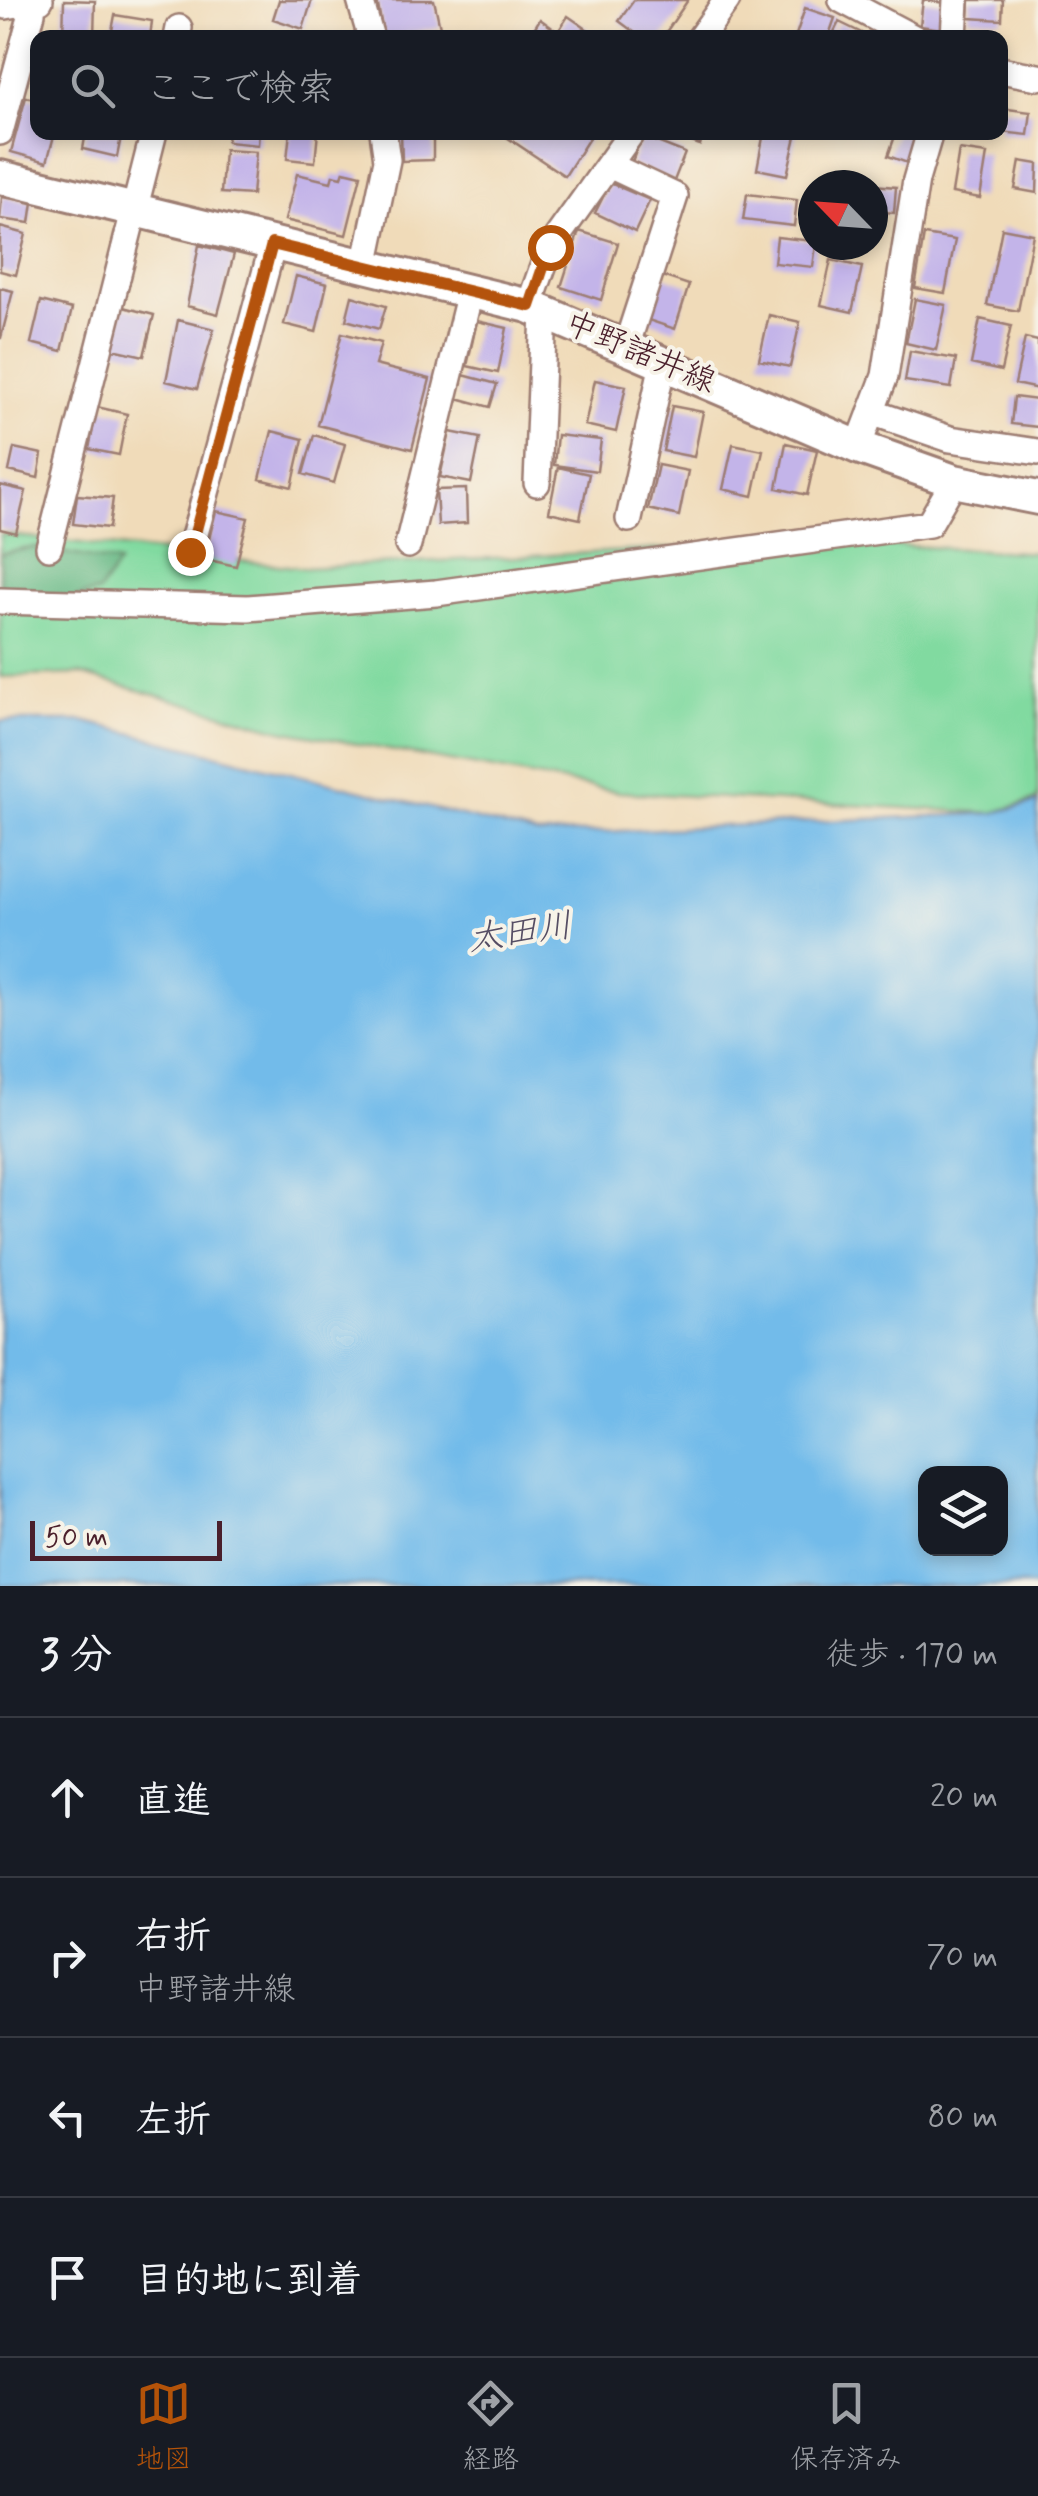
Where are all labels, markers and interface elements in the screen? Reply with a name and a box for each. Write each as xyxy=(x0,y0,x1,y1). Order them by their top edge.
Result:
search box xyxy=(30,30,1008,140)
icon: search xyxy=(65,58,120,113)
text: ここで検索 xyxy=(145,65,335,114)
north arrow xyxy=(798,170,888,260)
route start xyxy=(528,225,574,271)
street label: 中野諸井線 xyxy=(558,302,722,404)
route end xyxy=(168,530,214,576)
water label: 太田川 xyxy=(465,903,575,963)
map controls xyxy=(918,1466,1008,1556)
button: layers xyxy=(918,1466,1008,1556)
scale bar xyxy=(30,1516,222,1560)
text: 50 m xyxy=(45,1520,108,1557)
text: 3 分 xyxy=(40,1629,112,1684)
text: 徒歩 · 170 m xyxy=(826,1634,998,1676)
icon: ahead xyxy=(40,1770,95,1825)
text: 20 m xyxy=(930,1776,998,1818)
text: 直進 xyxy=(135,1777,211,1826)
text: 右折 xyxy=(135,1913,211,1962)
icon: right xyxy=(40,1930,95,1985)
text: 70 m xyxy=(926,1936,998,1978)
text: 中野諸井線 xyxy=(135,1969,295,2011)
icon: left xyxy=(40,2090,95,2145)
text: 80 m xyxy=(928,2096,998,2138)
text: 左折 xyxy=(135,2097,211,2146)
icon: arrive xyxy=(40,2250,95,2305)
text: 目的地に到着 xyxy=(135,2257,363,2306)
tab: 地図 xyxy=(136,2376,192,2479)
tab: 経路 xyxy=(463,2376,519,2479)
tab: 保存済み xyxy=(790,2376,902,2479)

